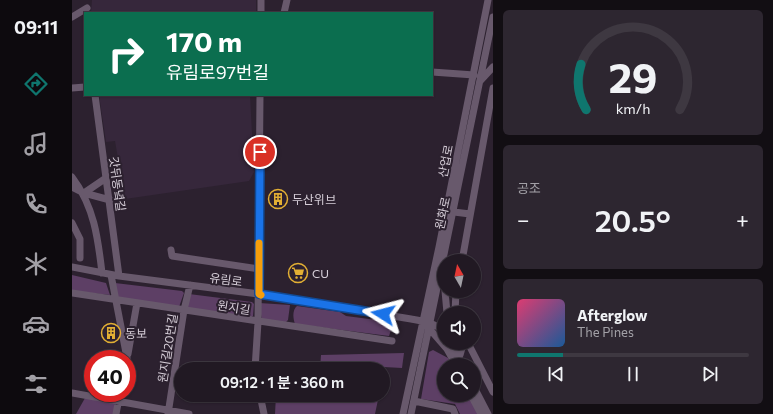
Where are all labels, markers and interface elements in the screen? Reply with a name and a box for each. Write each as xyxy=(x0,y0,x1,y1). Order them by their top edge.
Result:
text: 09:11 xyxy=(14,16,58,38)
text: 170 m xyxy=(166,24,242,58)
icon: right xyxy=(100,28,152,80)
text: 29 xyxy=(608,51,658,102)
text: 유림로97번길 xyxy=(166,61,269,83)
icon: directions xyxy=(22,70,50,98)
text: km/h xyxy=(616,99,650,117)
icon: music xyxy=(22,130,50,158)
pin xyxy=(243,135,277,169)
icon: arrive xyxy=(249,141,271,163)
street label: 산업로 xyxy=(435,143,455,179)
street label: 갓뒤동녘길 xyxy=(107,156,129,212)
text: 공조 xyxy=(517,180,541,196)
building icon: 두산위브 xyxy=(267,188,289,210)
icon: phone xyxy=(22,190,50,218)
place label: 두산위브 xyxy=(292,192,336,206)
street label: 원화로 xyxy=(432,195,452,231)
text: 20.5° xyxy=(595,201,671,238)
text: − xyxy=(517,206,530,233)
text: + xyxy=(736,206,749,233)
icon: climate xyxy=(22,250,50,278)
north arrow xyxy=(437,254,481,298)
map controls xyxy=(437,254,481,402)
supermarket icon: CU xyxy=(287,262,309,284)
place label: CU xyxy=(312,266,329,280)
street label: 유림로 xyxy=(209,270,243,288)
position arrow xyxy=(362,293,404,335)
street label: 원지길 xyxy=(217,297,251,317)
button: sound xyxy=(437,306,481,350)
text: Afterglow xyxy=(577,306,647,324)
icon: car xyxy=(22,310,50,338)
street label: 원지길20번길 xyxy=(155,313,179,383)
building icon: 동보 xyxy=(100,322,122,344)
text: The Pines xyxy=(577,324,634,340)
place label: 동보 xyxy=(125,326,147,340)
speed limit sign: 40 xyxy=(84,350,136,402)
button: search xyxy=(437,358,481,402)
icon: previous xyxy=(545,363,567,385)
icon: pause xyxy=(622,363,644,385)
icon: next xyxy=(699,363,721,385)
icon: filters xyxy=(22,370,50,398)
text: 09:12 · 1 분 · 360 m xyxy=(220,373,344,391)

